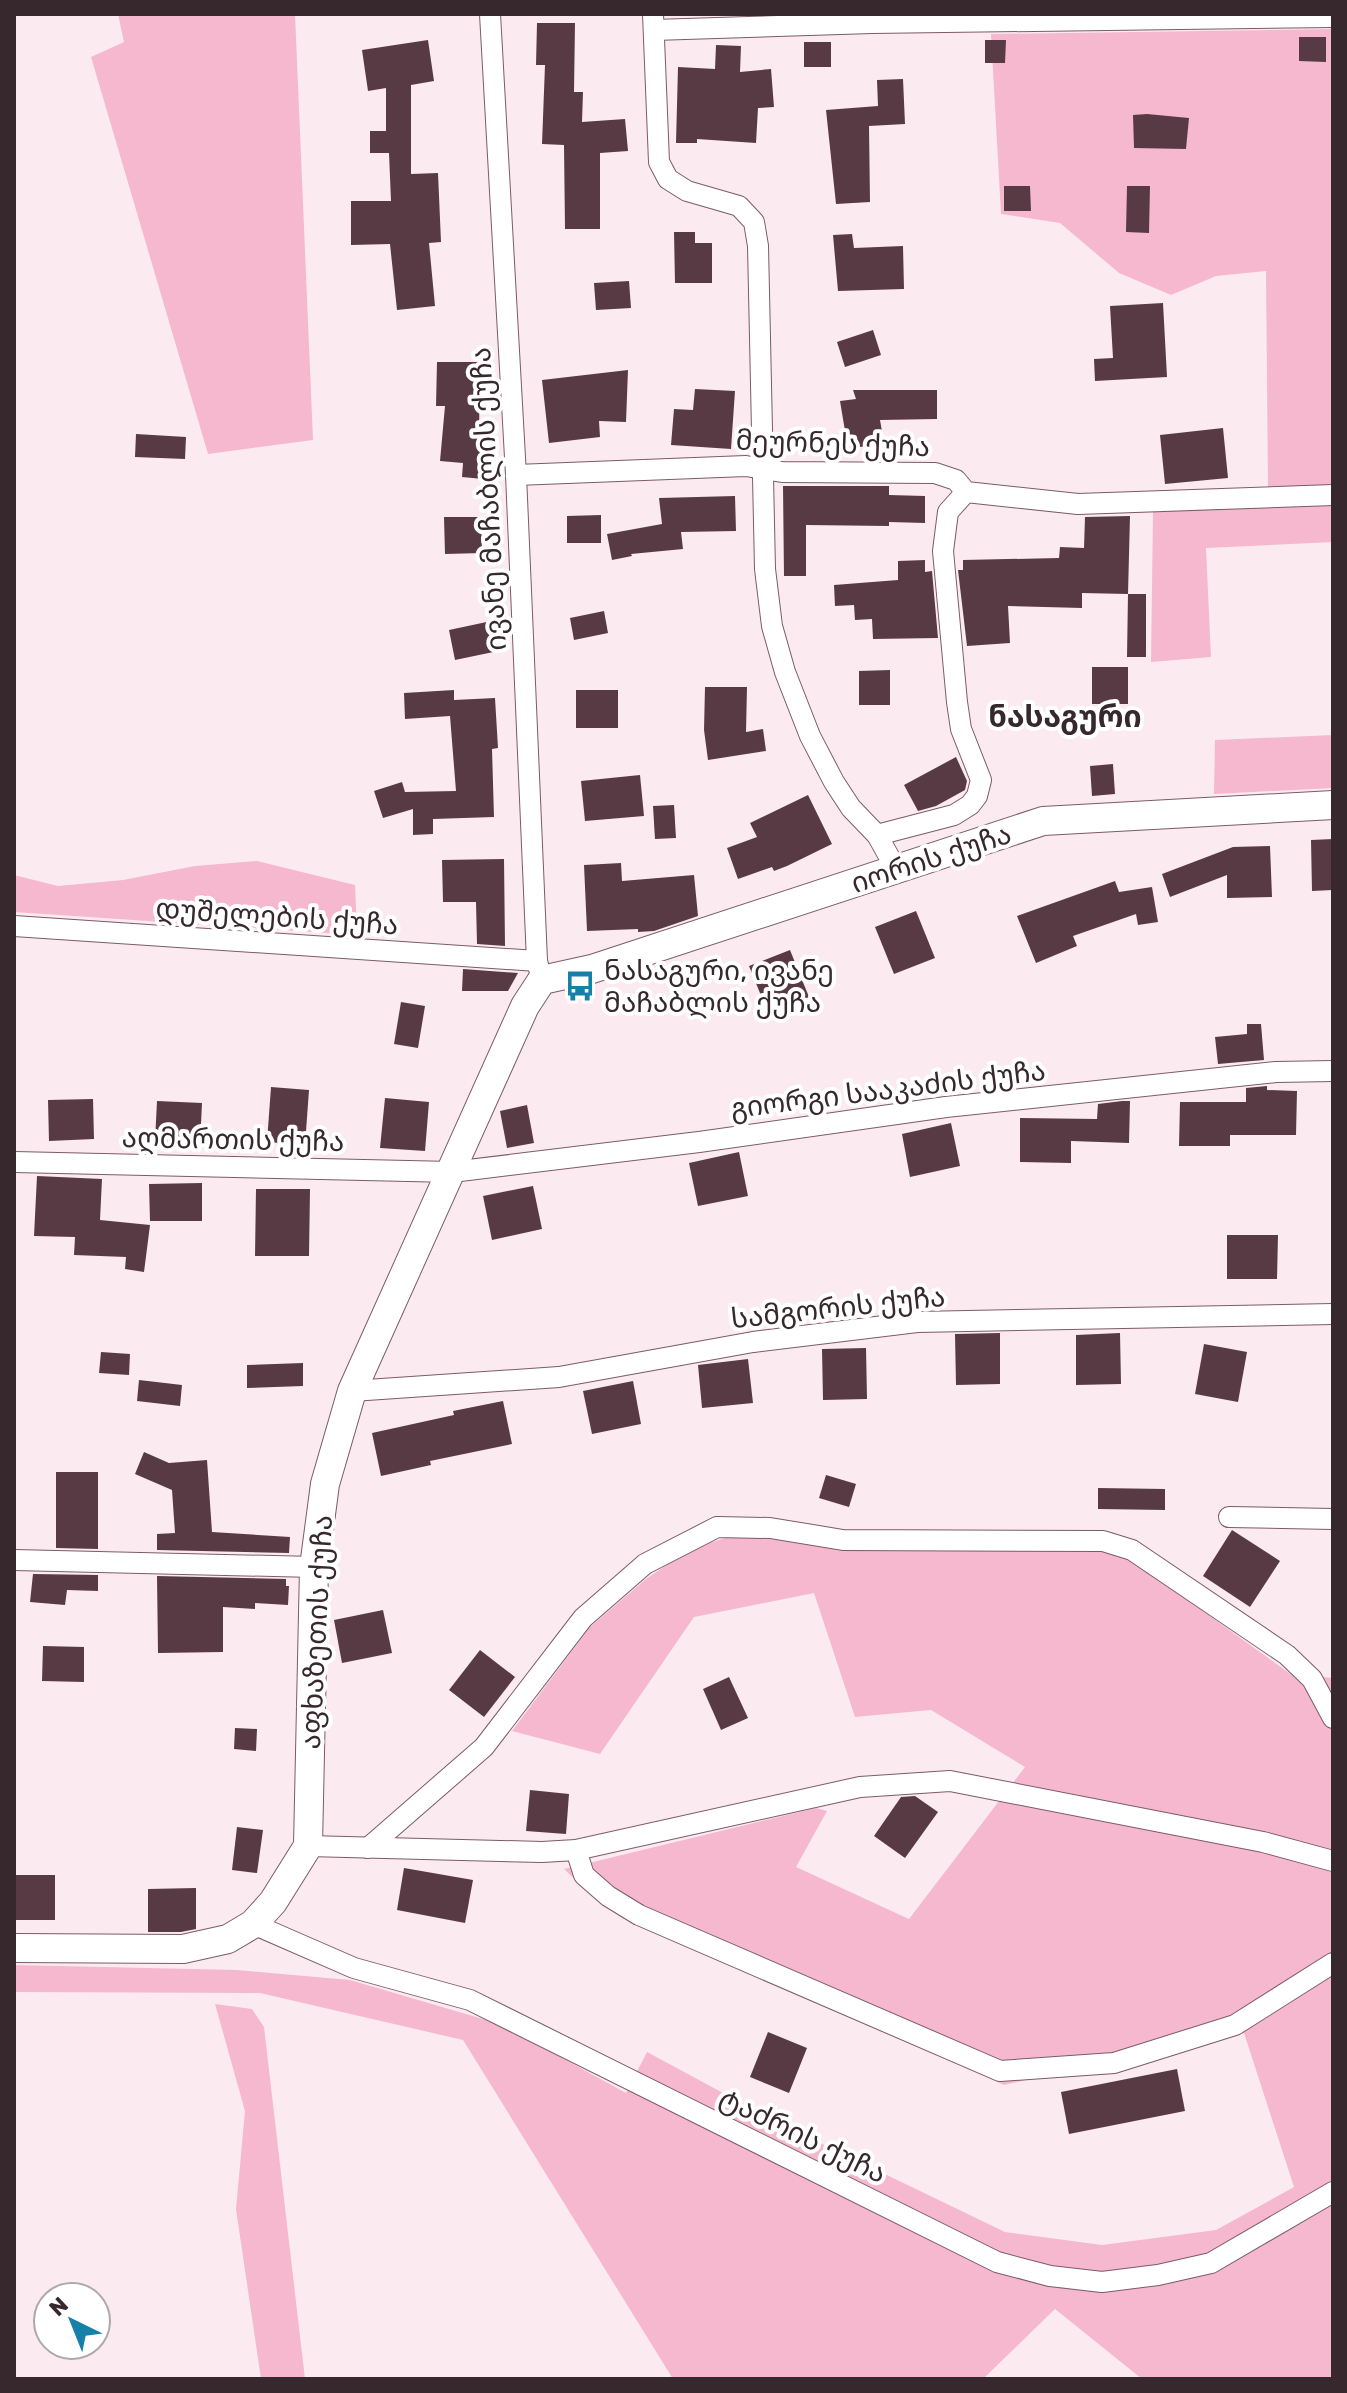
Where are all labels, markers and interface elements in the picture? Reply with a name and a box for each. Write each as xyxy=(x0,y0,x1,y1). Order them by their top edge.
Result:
street label: ივანე მაჩაბლის ქუჩა xyxy=(464,346,513,652)
street label: მეურნეს ქუჩა xyxy=(735,424,931,463)
district label: ნასაგური xyxy=(988,699,1142,735)
street label: იორის ქუჩა xyxy=(847,817,1015,900)
street label: დუშელების ქუჩა xyxy=(155,892,399,941)
place label: ნასაგური, ივანე მაჩაბლის ქუჩა xyxy=(604,954,834,1019)
bus stop icon: ნასაგური, ივანე მაჩაბლის ქუჩა xyxy=(563,969,597,1003)
street label: გიორგი სააკაძის ქუჩა xyxy=(729,1054,1047,1125)
street label: აღმართის ქუჩა xyxy=(121,1121,345,1158)
street label: სამგორის ქუჩა xyxy=(729,1280,947,1335)
street label: აფხაზეთის ქუჩა xyxy=(294,1514,339,1750)
street label: ტაძრის ქუჩა xyxy=(714,2081,892,2190)
north arrow xyxy=(32,2281,112,2361)
text: N xyxy=(44,2291,74,2322)

